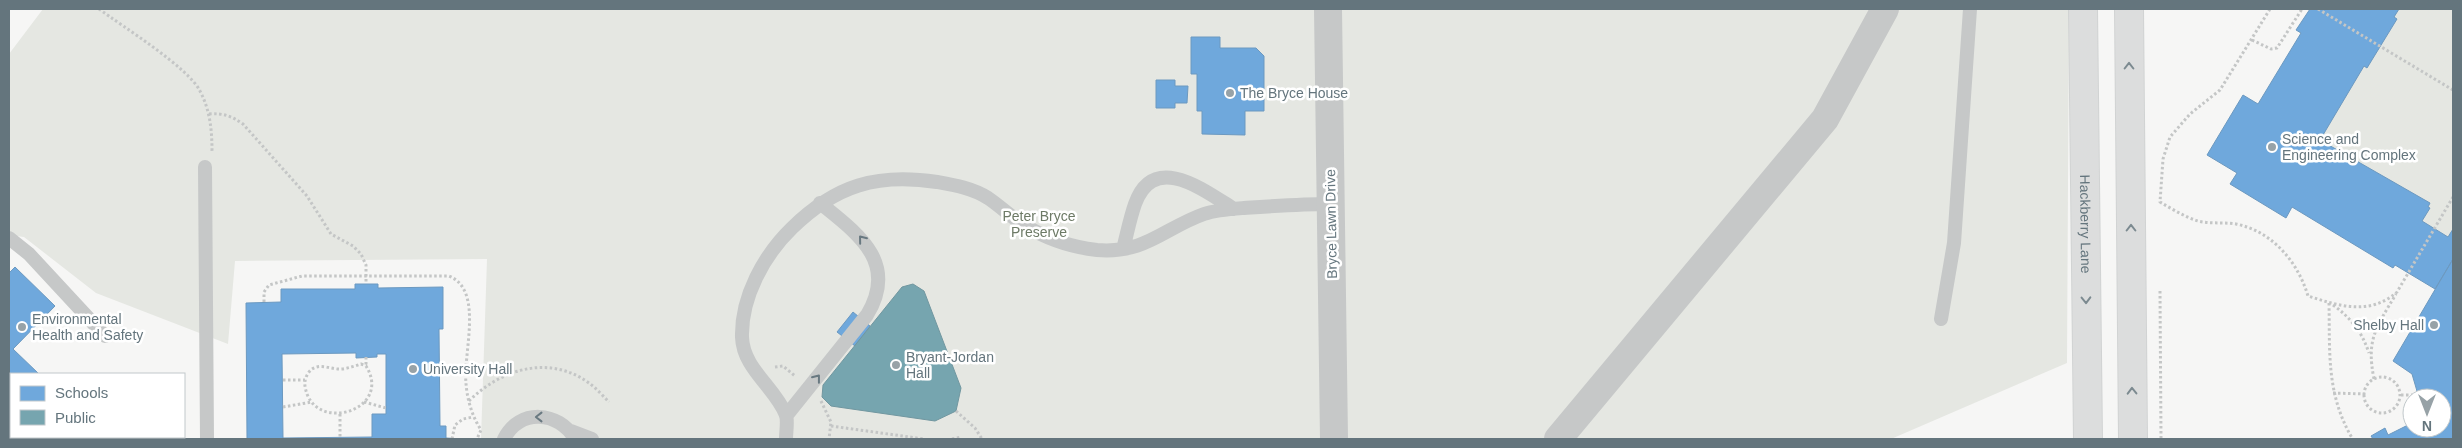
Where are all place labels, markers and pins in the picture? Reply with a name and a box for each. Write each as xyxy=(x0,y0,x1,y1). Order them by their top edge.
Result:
place label: The Bryce House xyxy=(1240,85,1348,101)
marker: The Bryce House xyxy=(1224,87,1236,99)
place label: Science and Engineering Complex xyxy=(2282,131,2416,163)
marker: Science and Engineering Complex xyxy=(2266,141,2278,153)
place label: Environmental Health and Safety xyxy=(32,311,143,343)
place label: Shelby Hall xyxy=(2353,317,2424,333)
marker: Shelby Hall xyxy=(2428,319,2440,331)
marker: Environmental Health and Safety xyxy=(16,321,28,333)
place label: Bryant-Jordan Hall xyxy=(906,349,994,381)
marker: Bryant-Jordan Hall xyxy=(890,359,902,371)
place label: University Hall xyxy=(423,361,512,377)
marker: University Hall xyxy=(407,363,419,375)

